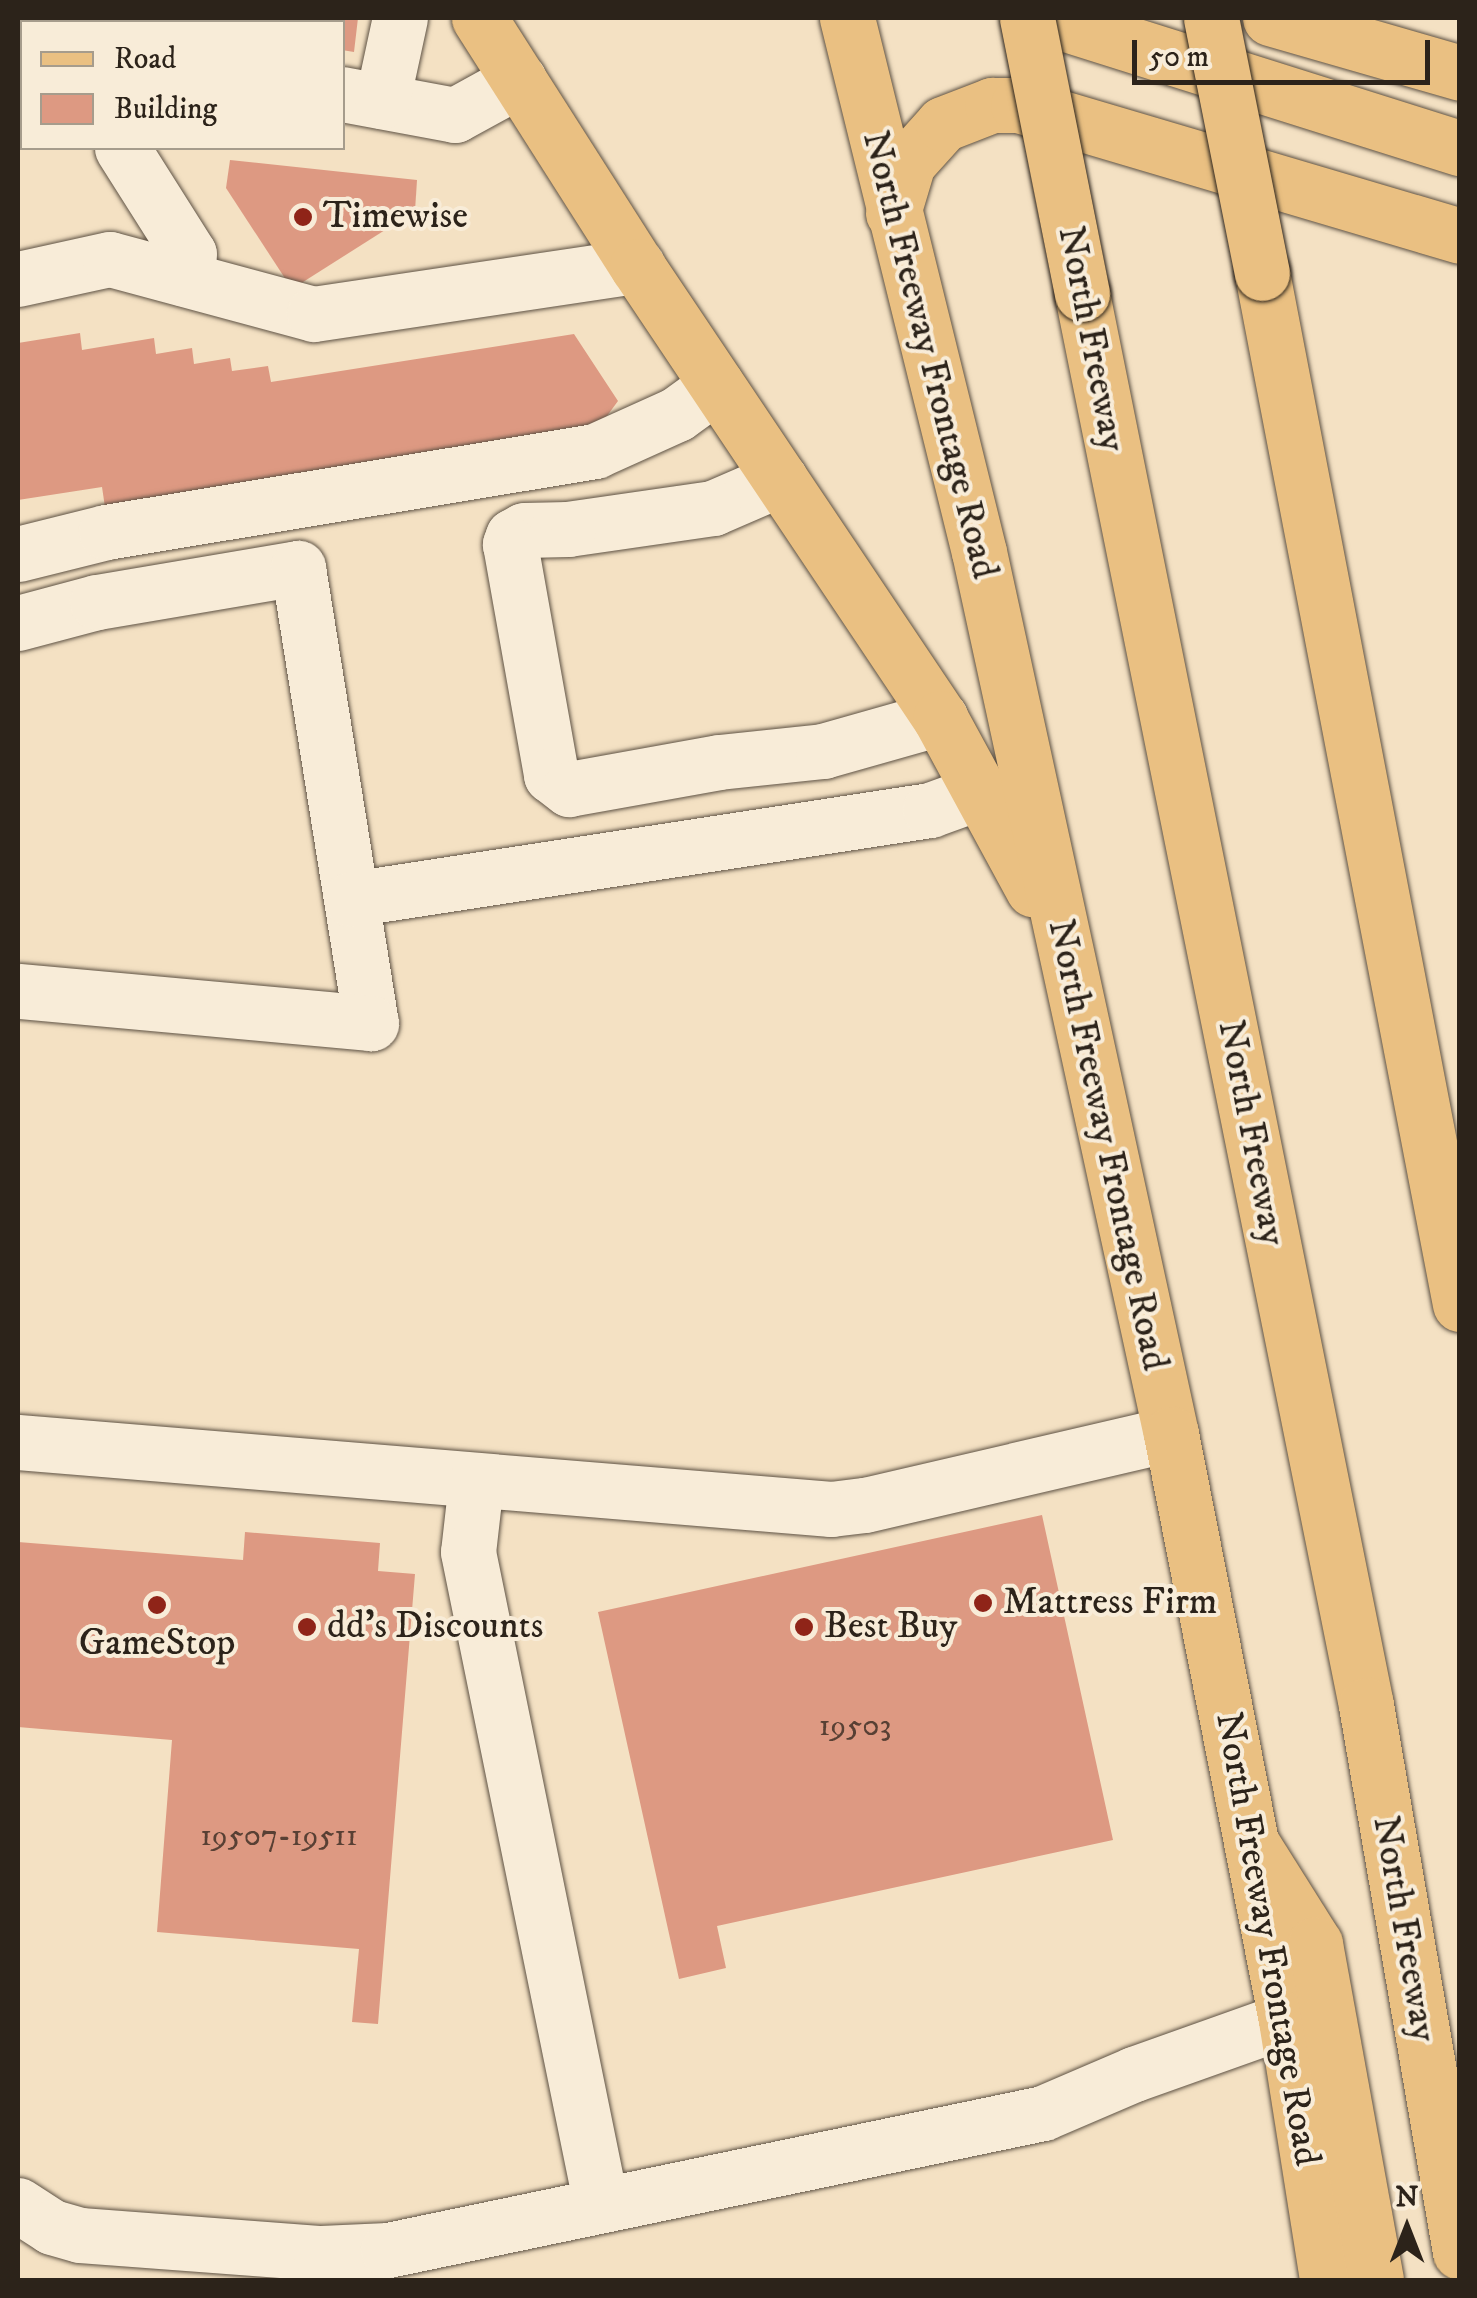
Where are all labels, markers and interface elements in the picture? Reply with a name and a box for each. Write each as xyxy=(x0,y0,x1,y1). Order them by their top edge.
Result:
legend xyxy=(20,20,345,150)
scale bar xyxy=(1137,20,1434,82)
text: 50 m xyxy=(1149,39,1209,76)
text: Road xyxy=(114,41,176,78)
text: Building xyxy=(114,91,217,128)
street label: North Freeway Frontage Road xyxy=(851,127,1007,583)
place label: Timewise xyxy=(323,194,468,240)
marker: Timewise xyxy=(292,206,314,228)
street label: North Freeway xyxy=(1047,223,1135,455)
street label: North Freeway Frontage Road xyxy=(1037,915,1177,1375)
street label: North Freeway xyxy=(1207,1017,1295,1249)
place label: Mattress Firm xyxy=(1003,1580,1217,1626)
marker: Mattress Firm xyxy=(972,1592,994,1614)
marker: GameStop xyxy=(146,1594,168,1616)
place label: dd's Discounts xyxy=(327,1604,543,1650)
place label: Best Buy xyxy=(824,1604,957,1650)
marker: dd's Discounts xyxy=(296,1616,318,1638)
marker: Best Buy xyxy=(793,1616,815,1638)
place label: GameStop xyxy=(79,1621,235,1667)
house number: 19503 xyxy=(819,1707,891,1745)
street label: North Freeway Frontage Road xyxy=(1205,1709,1329,2169)
street label: North Freeway xyxy=(1362,1813,1446,2045)
house number: 19507-19511 xyxy=(200,1817,358,1855)
north arrow xyxy=(1357,2178,1457,2278)
text: N xyxy=(1396,2180,1418,2215)

